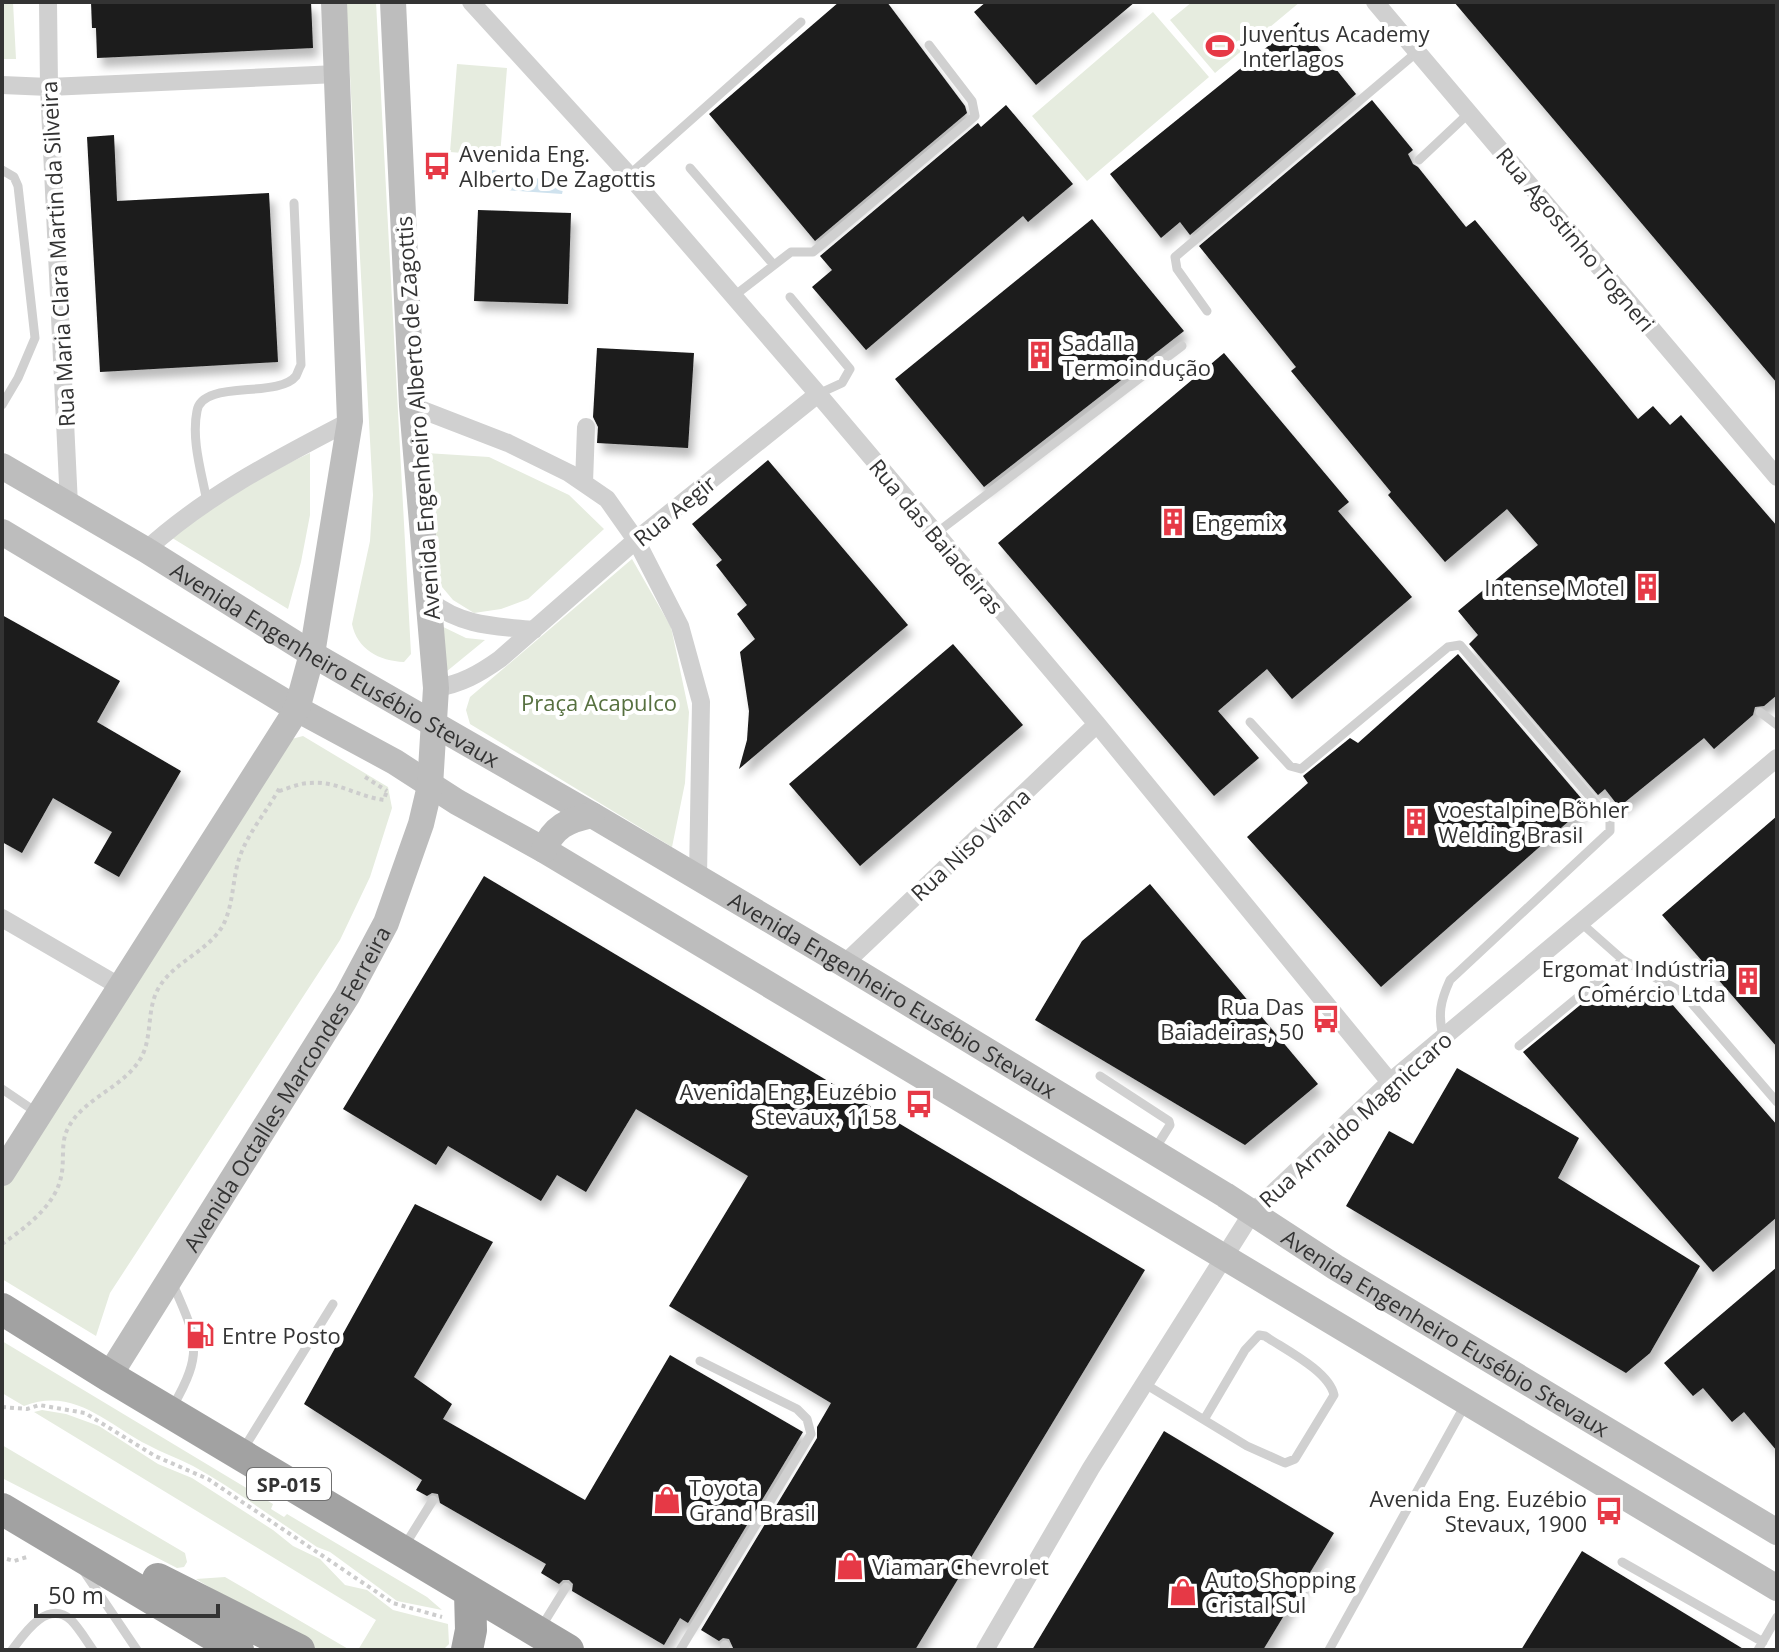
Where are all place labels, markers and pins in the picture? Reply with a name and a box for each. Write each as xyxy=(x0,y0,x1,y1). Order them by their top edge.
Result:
place label: Juventus Academy Interlagos xyxy=(1240,18,1431,73)
sports icon: Juventus Academy Interlagos xyxy=(1205,31,1235,61)
place label: Avenida Eng. Alberto De Zagottis xyxy=(459,138,656,193)
bus stop icon: Avenida Eng. Alberto De Zagottis xyxy=(422,151,452,181)
place label: Sadalla Termoindução xyxy=(1062,327,1211,382)
building icon: Sadalla Termoindução xyxy=(1025,340,1055,370)
building icon: Engemix xyxy=(1158,507,1188,537)
place label: Engemix xyxy=(1195,507,1283,537)
place label: Intense Motel xyxy=(1484,572,1625,602)
building icon: Intense Motel xyxy=(1632,572,1662,602)
place label: voestalpine Böhler Welding Brasil xyxy=(1438,794,1629,849)
building icon: voestalpine Böhler Welding Brasil xyxy=(1401,807,1431,837)
place label: Ergomat Indústria Comércio Ltda xyxy=(1542,953,1726,1008)
building icon: Ergomat Indústria Comércio Ltda xyxy=(1733,966,1763,996)
place label: Rua Das Baiadeiras, 50 xyxy=(1160,991,1304,1046)
bus stop icon: Rua Das Baiadeiras, 50 xyxy=(1311,1004,1341,1034)
place label: Avenida Eng. Euzébio Stevaux, 1158 xyxy=(680,1076,897,1131)
bus stop icon: Avenida Eng. Euzébio Stevaux, 1158 xyxy=(904,1089,934,1119)
fuel station icon: Entre Posto xyxy=(185,1320,215,1350)
place label: Entre Posto xyxy=(222,1320,341,1350)
place label: Toyota Grand Brasil xyxy=(689,1472,816,1527)
place label: Avenida Eng. Euzébio Stevaux, 1900 xyxy=(1370,1483,1587,1538)
shop icon: Toyota Grand Brasil xyxy=(652,1485,682,1515)
bus stop icon: Avenida Eng. Euzébio Stevaux, 1900 xyxy=(1594,1496,1624,1526)
shop icon: Viamar Chevrolet xyxy=(835,1551,865,1581)
place label: Viamar Chevrolet xyxy=(872,1551,1049,1581)
place label: Auto Shopping Cristal Sul xyxy=(1205,1564,1356,1619)
shop icon: Auto Shopping Cristal Sul xyxy=(1168,1577,1198,1607)

